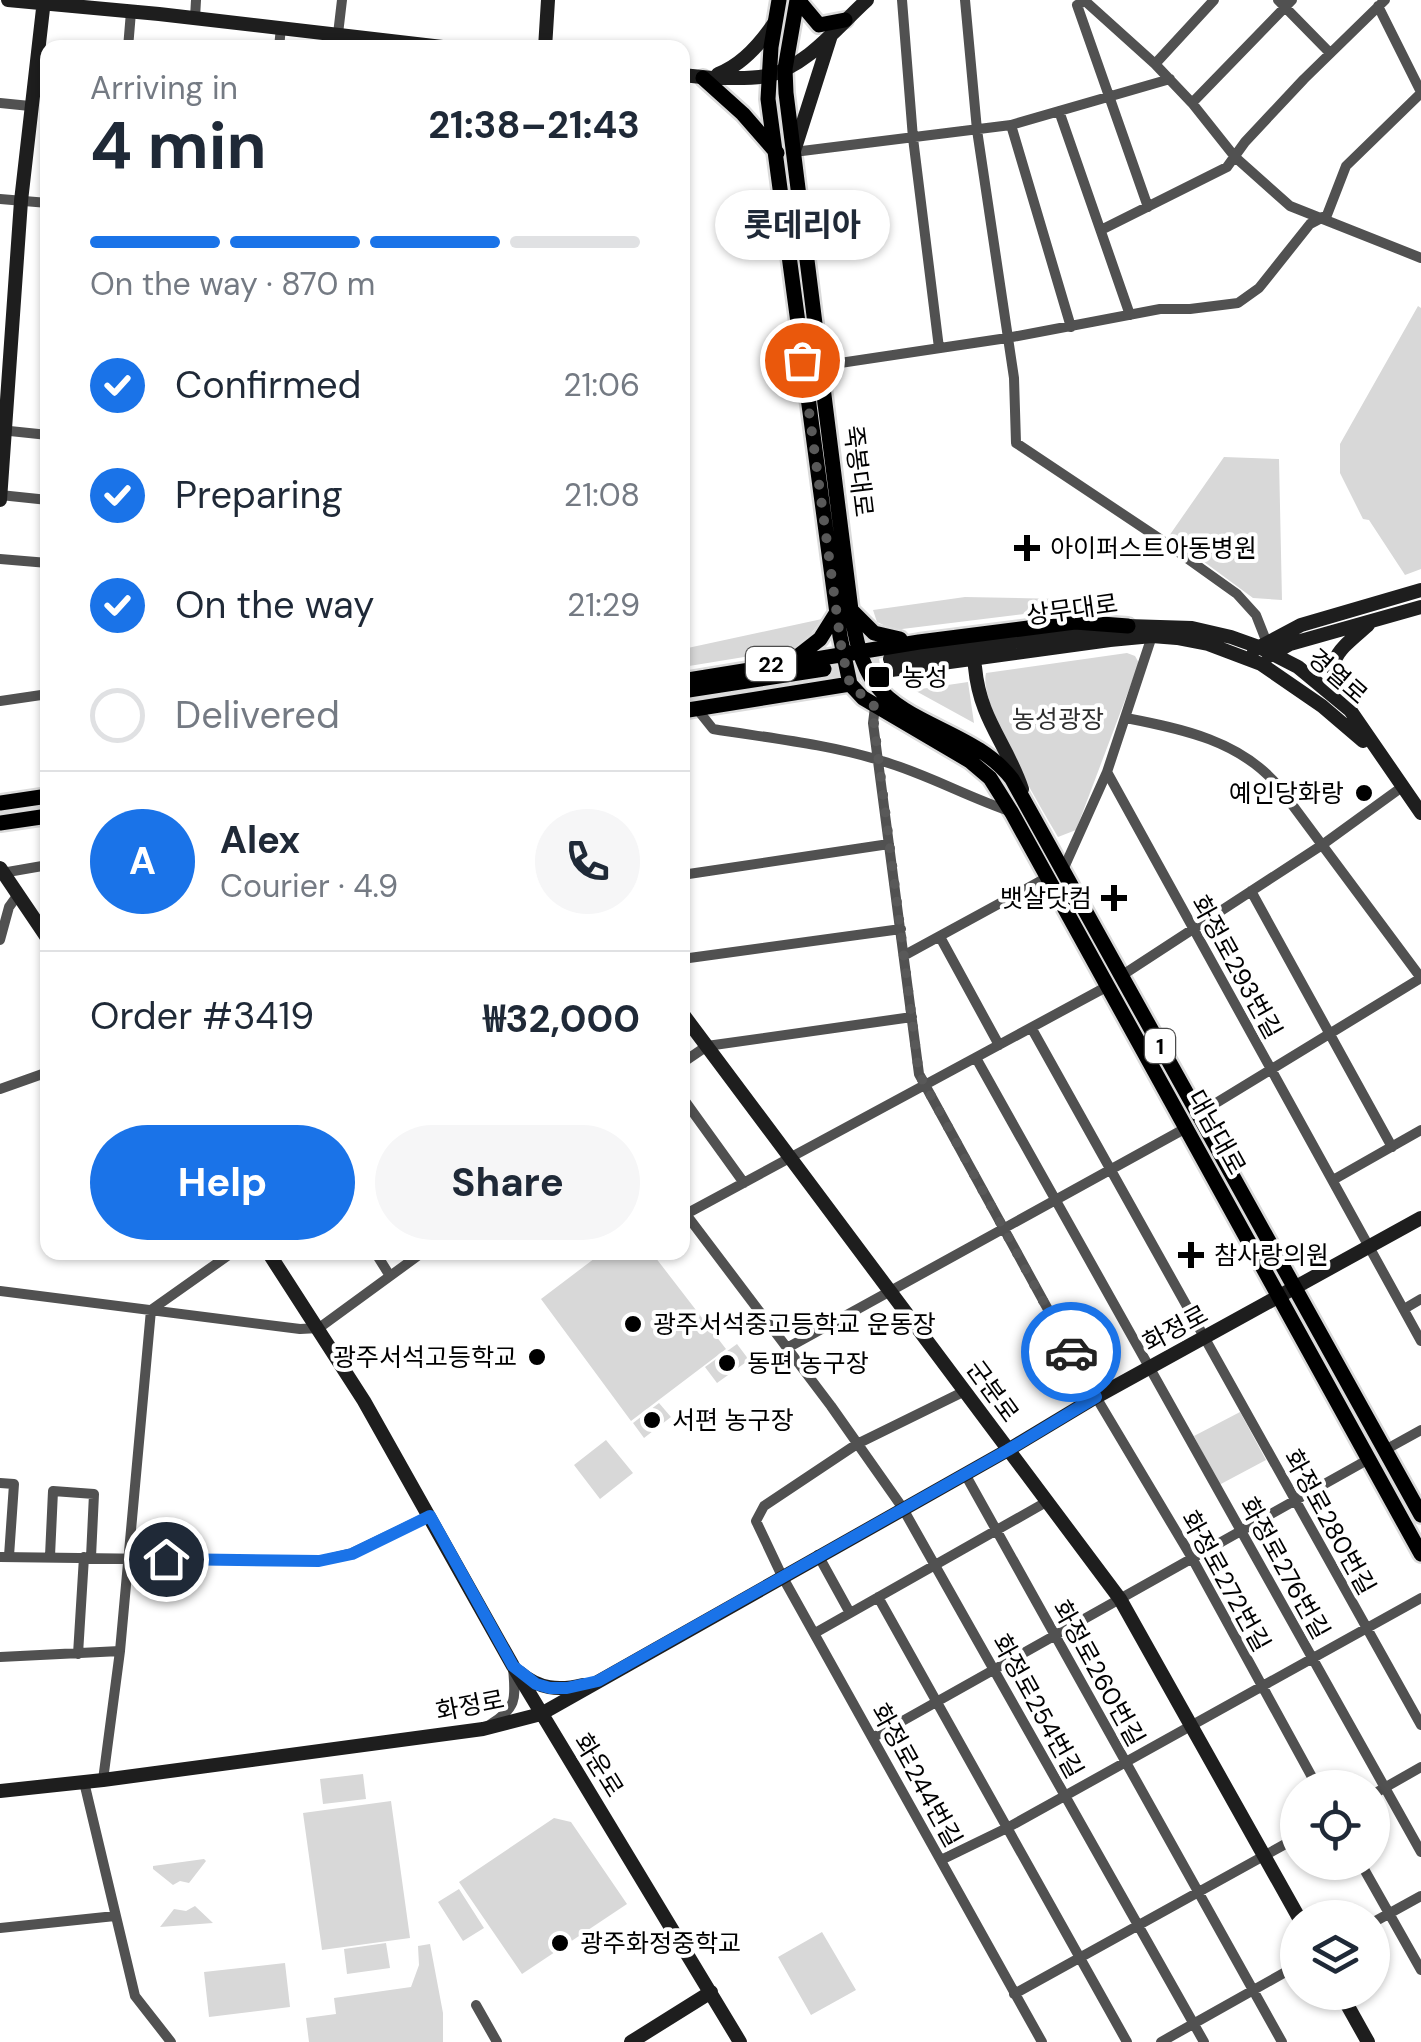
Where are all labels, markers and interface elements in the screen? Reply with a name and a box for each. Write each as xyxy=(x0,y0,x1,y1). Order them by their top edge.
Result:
text: Arriving in xyxy=(90,67,238,109)
text: 21:38–21:43 xyxy=(428,100,640,150)
text: 4 min xyxy=(90,104,267,188)
callout: 롯데리아 xyxy=(714,190,890,260)
text: 롯데리아 xyxy=(744,204,861,246)
text: On the way · 870 m xyxy=(90,263,375,305)
pin xyxy=(760,318,845,403)
icon: bag xyxy=(775,333,830,388)
icon: check xyxy=(90,358,145,413)
text: Confirmed xyxy=(175,360,361,410)
text: 21:06 xyxy=(563,364,640,406)
street label: 죽봉대로 xyxy=(837,423,880,519)
icon: check xyxy=(90,468,145,523)
text: Preparing xyxy=(175,470,343,520)
text: 21:08 xyxy=(564,474,640,516)
place label: 아이퍼스트아동병원 xyxy=(1050,532,1257,565)
marker: 아이퍼스트아동병원 xyxy=(1014,535,1040,561)
icon: check xyxy=(90,578,145,633)
text: On the way xyxy=(175,580,374,630)
text: 21:29 xyxy=(567,584,640,626)
street label: 상무대로 xyxy=(1024,587,1120,632)
street label: 경열로 xyxy=(1301,641,1375,711)
road number: 22 xyxy=(746,647,796,681)
place label: 농성 xyxy=(902,661,948,694)
marker: 농성 xyxy=(866,664,892,690)
text: Delivered xyxy=(175,690,340,740)
park label: 농성광장 xyxy=(1012,703,1104,736)
place label: 예인당화랑 xyxy=(1229,777,1344,810)
marker: 예인당화랑 xyxy=(1353,782,1375,804)
button: phone xyxy=(535,809,640,914)
text: Alex xyxy=(220,815,300,865)
text: A xyxy=(129,836,156,886)
text: Courier · 4.9 xyxy=(220,865,398,907)
place label: 뱃살닷컴 xyxy=(1000,882,1092,915)
marker: 뱃살닷컴 xyxy=(1101,885,1127,911)
street label: 화정로293번길 xyxy=(1184,890,1290,1045)
text: Order #3419 xyxy=(90,991,314,1041)
text: ₩32,000 xyxy=(483,994,640,1044)
road number: 1 xyxy=(1145,1029,1175,1063)
street label: 대남대로 xyxy=(1180,1084,1253,1180)
button: Help xyxy=(90,1125,355,1240)
button: Share xyxy=(375,1125,640,1240)
place label: 참사랑의원 xyxy=(1214,1239,1329,1272)
marker: 참사랑의원 xyxy=(1178,1242,1204,1268)
street label: 화정로 xyxy=(1137,1298,1213,1359)
courier xyxy=(1021,1302,1121,1402)
place label: 광주서석중고등학교 운동장 xyxy=(653,1308,936,1341)
marker: 광주서석중고등학교 운동장 xyxy=(622,1313,644,1335)
icon: car xyxy=(1044,1325,1099,1380)
place label: 광주서석고등학교 xyxy=(333,1341,517,1374)
marker: 광주서석고등학교 xyxy=(526,1346,548,1368)
place label: 동편 농구장 xyxy=(747,1347,869,1380)
marker: 동편 농구장 xyxy=(716,1352,738,1374)
street label: 군분로 xyxy=(959,1354,1026,1429)
place label: 서편 농구장 xyxy=(672,1404,794,1437)
marker: 서편 농구장 xyxy=(641,1409,663,1431)
street label: 화정로280번길 xyxy=(1276,1444,1383,1601)
street label: 화정로276번길 xyxy=(1232,1491,1337,1645)
street label: 화정로272번길 xyxy=(1173,1505,1278,1657)
pin xyxy=(124,1517,209,1602)
icon: home xyxy=(139,1532,194,1587)
street label: 화정로260번길 xyxy=(1045,1594,1152,1752)
street label: 화정로254번길 xyxy=(984,1628,1091,1784)
street label: 화정로 xyxy=(433,1683,507,1728)
street label: 화정로244번길 xyxy=(864,1698,970,1853)
street label: 화운로 xyxy=(566,1727,631,1803)
map controls xyxy=(1280,1770,1390,2010)
button: locate xyxy=(1280,1770,1390,1880)
button: layers xyxy=(1280,1900,1390,2010)
place label: 광주화정중학교 xyxy=(580,1927,741,1960)
marker: 광주화정중학교 xyxy=(549,1932,571,1954)

